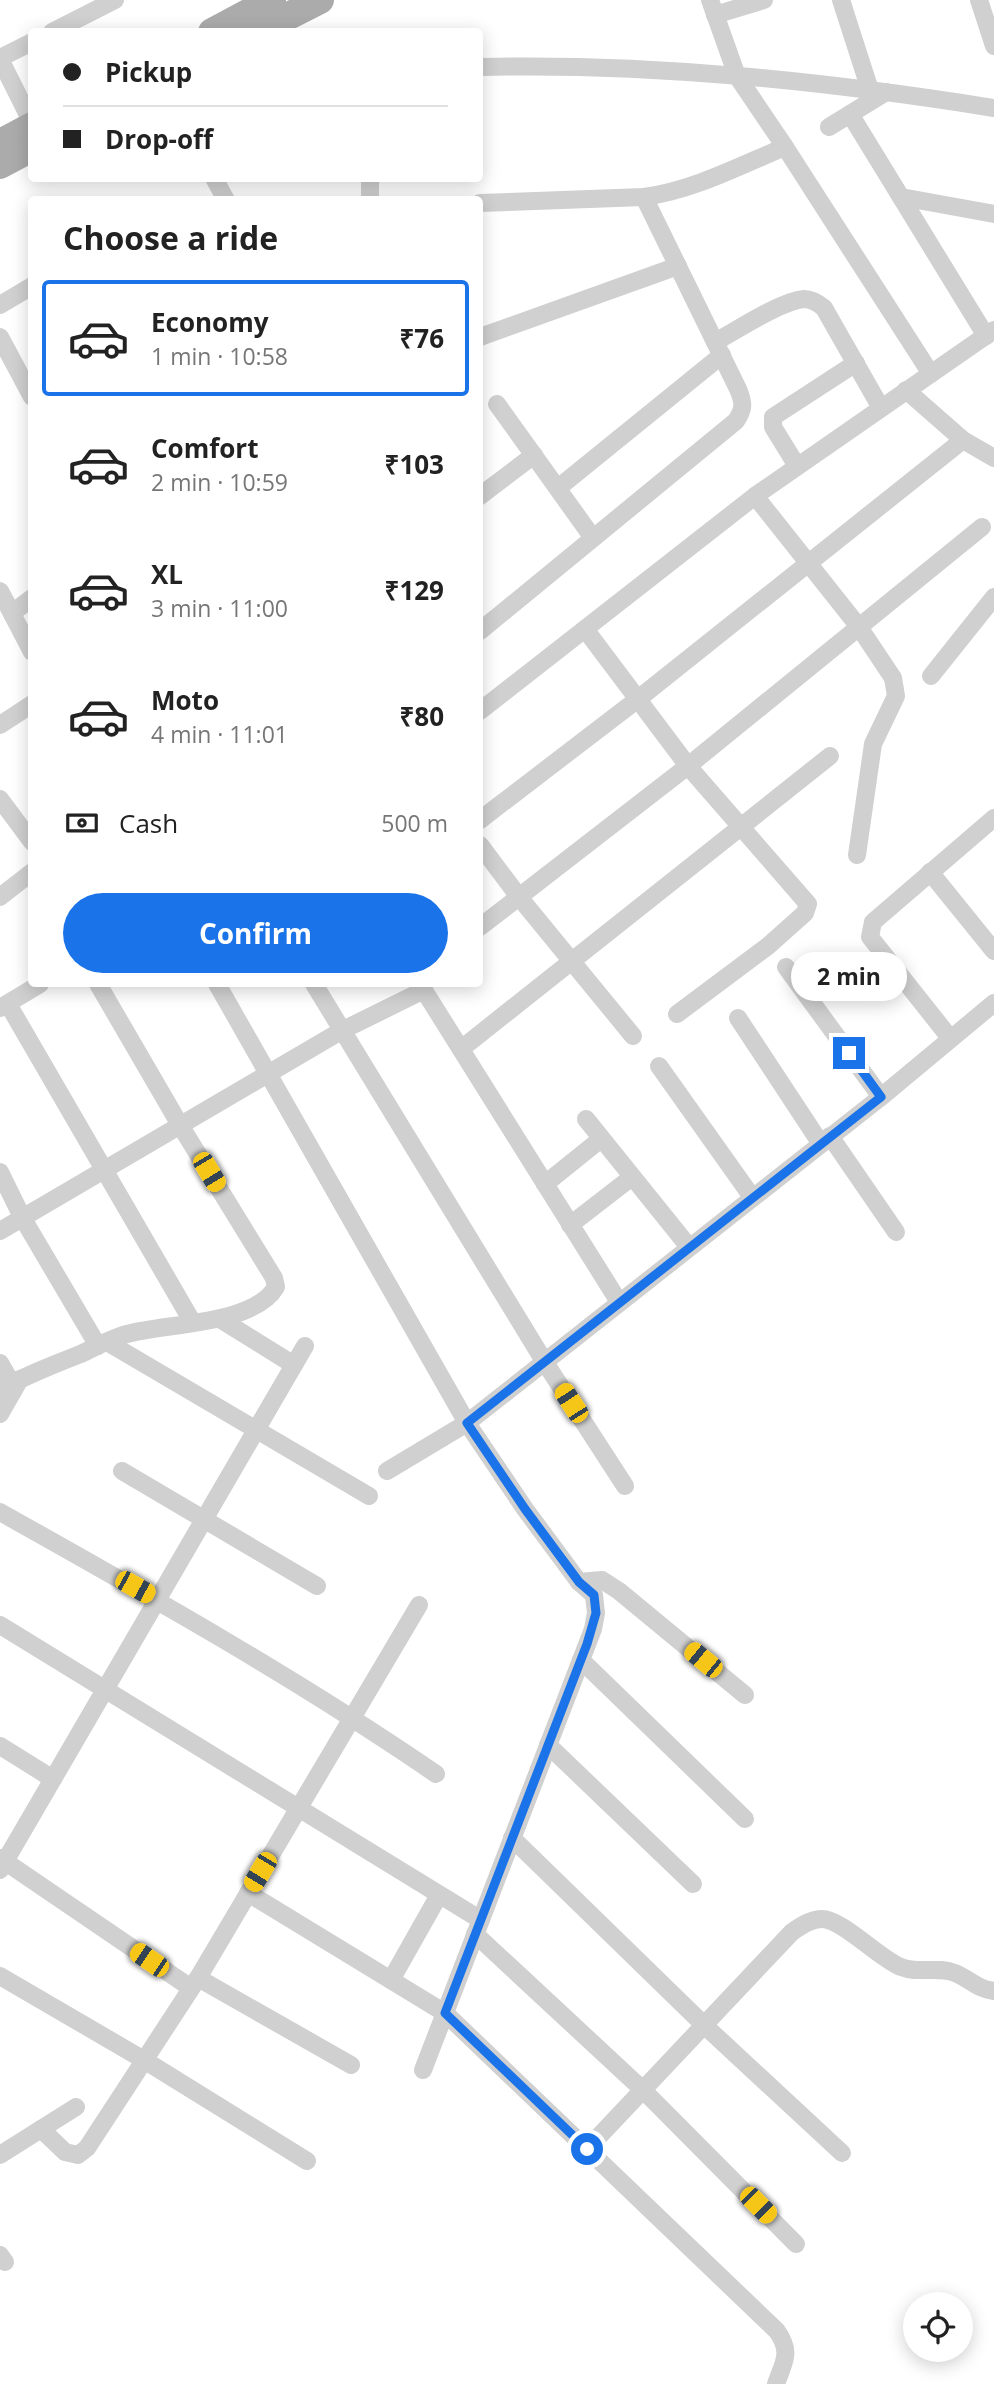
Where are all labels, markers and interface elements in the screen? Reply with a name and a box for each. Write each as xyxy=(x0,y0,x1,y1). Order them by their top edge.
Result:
text: Pickup xyxy=(105,54,192,90)
text: Drop-off xyxy=(105,121,213,157)
text: Choose a ride xyxy=(63,216,278,259)
text: Economy xyxy=(151,304,269,340)
icon: car xyxy=(67,307,130,370)
text: ₹76 xyxy=(399,320,444,356)
text: 1 min · 10:58 xyxy=(151,340,288,372)
text: Comfort xyxy=(151,430,258,466)
icon: car xyxy=(67,433,130,496)
text: ₹103 xyxy=(385,446,444,482)
text: 2 min · 10:59 xyxy=(151,466,288,498)
text: XL xyxy=(151,556,183,592)
icon: car xyxy=(67,559,130,622)
text: ₹129 xyxy=(385,572,444,608)
text: 3 min · 11:00 xyxy=(151,592,288,624)
text: Moto xyxy=(151,682,219,718)
icon: car xyxy=(67,685,130,748)
text: ₹80 xyxy=(399,698,444,734)
text: 4 min · 11:01 xyxy=(151,718,288,750)
icon: cash xyxy=(63,804,101,842)
text: Cash xyxy=(119,805,178,841)
text: 500 m xyxy=(381,807,448,839)
button: Confirm xyxy=(63,893,448,973)
callout: 2 min xyxy=(791,951,907,1000)
text: 2 min xyxy=(817,960,881,992)
route end xyxy=(833,1037,865,1069)
car xyxy=(190,1149,229,1195)
car xyxy=(551,1380,592,1426)
car xyxy=(112,1568,159,1606)
car xyxy=(681,1639,726,1681)
car xyxy=(241,1849,280,1895)
car xyxy=(126,1940,173,1980)
route start xyxy=(571,2133,603,2165)
car xyxy=(736,2183,781,2227)
map controls xyxy=(903,2292,973,2362)
button: locate xyxy=(903,2292,973,2362)

